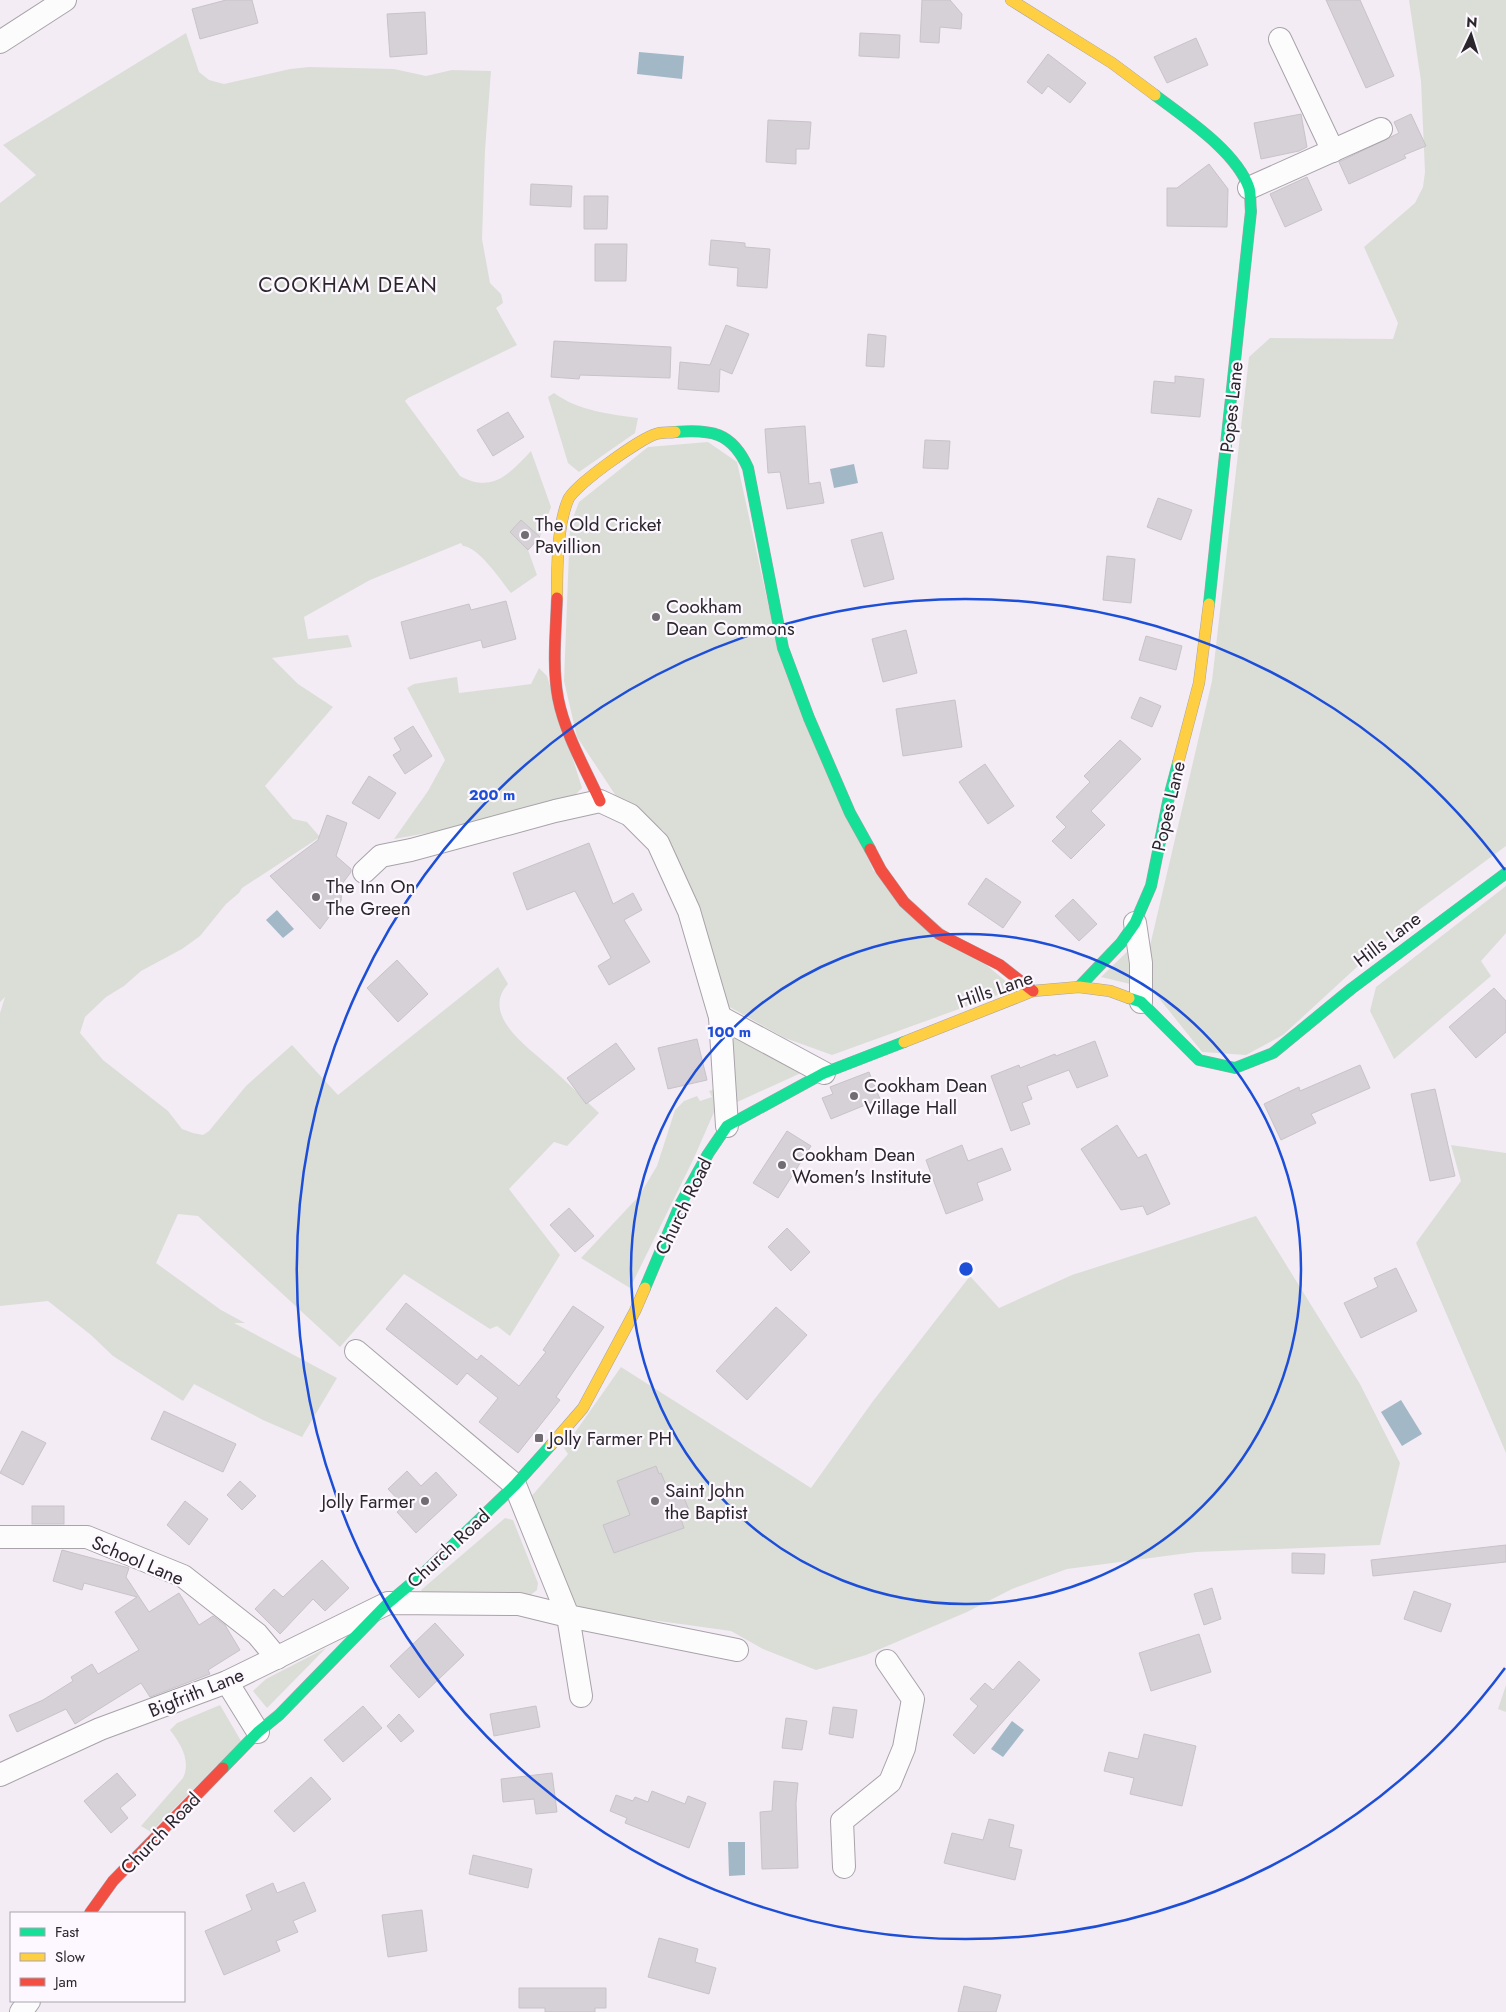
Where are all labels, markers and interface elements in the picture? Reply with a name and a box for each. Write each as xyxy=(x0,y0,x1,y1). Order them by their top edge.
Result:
north arrow xyxy=(1446,10,1496,60)
text: N xyxy=(1466,12,1478,32)
district label: COOKHAM DEAN xyxy=(258,270,438,300)
street label: Popes Lane xyxy=(1213,360,1250,454)
place label: The Old Cricket Pavillion xyxy=(535,511,662,560)
marker: The Old Cricket Pavillion xyxy=(519,529,531,541)
place label: Cookham Dean Commons xyxy=(666,593,795,642)
marker: Cookham Dean Commons xyxy=(650,611,662,623)
street label: Popes Lane xyxy=(1145,758,1192,854)
text: 200 m xyxy=(469,784,515,806)
place label: The Inn On The Green xyxy=(326,873,416,922)
marker: The Inn On The Green xyxy=(310,891,322,903)
street label: Hills Lane xyxy=(1348,905,1427,974)
street label: Hills Lane xyxy=(954,964,1037,1015)
text: 100 m xyxy=(707,1021,751,1043)
place label: Cookham Dean Village Hall xyxy=(864,1072,988,1121)
marker: Cookham Dean Village Hall xyxy=(848,1090,860,1102)
place label: Cookham Dean Women's Institute xyxy=(792,1141,931,1190)
street label: Church Road xyxy=(648,1153,719,1259)
marker: Cookham Dean Women's Institute xyxy=(776,1159,788,1171)
centre of rings xyxy=(957,1260,975,1278)
place label: Jolly Farmer PH xyxy=(546,1425,672,1452)
marker: Jolly Farmer PH xyxy=(533,1432,545,1444)
place label: Saint John the Baptist xyxy=(665,1477,748,1526)
place label: Jolly Farmer xyxy=(319,1488,415,1515)
marker: Jolly Farmer xyxy=(419,1495,431,1507)
marker: Saint John the Baptist xyxy=(649,1495,661,1507)
street label: Church Road xyxy=(401,1503,496,1594)
street label: School Lane xyxy=(88,1529,188,1592)
street label: Bigfrith Lane xyxy=(144,1661,248,1724)
street label: Church Road xyxy=(114,1786,207,1880)
legend xyxy=(10,1912,185,2002)
text: Fast xyxy=(55,1921,79,1943)
text: Slow xyxy=(55,1946,86,1968)
text: Jam xyxy=(53,1971,78,1993)

